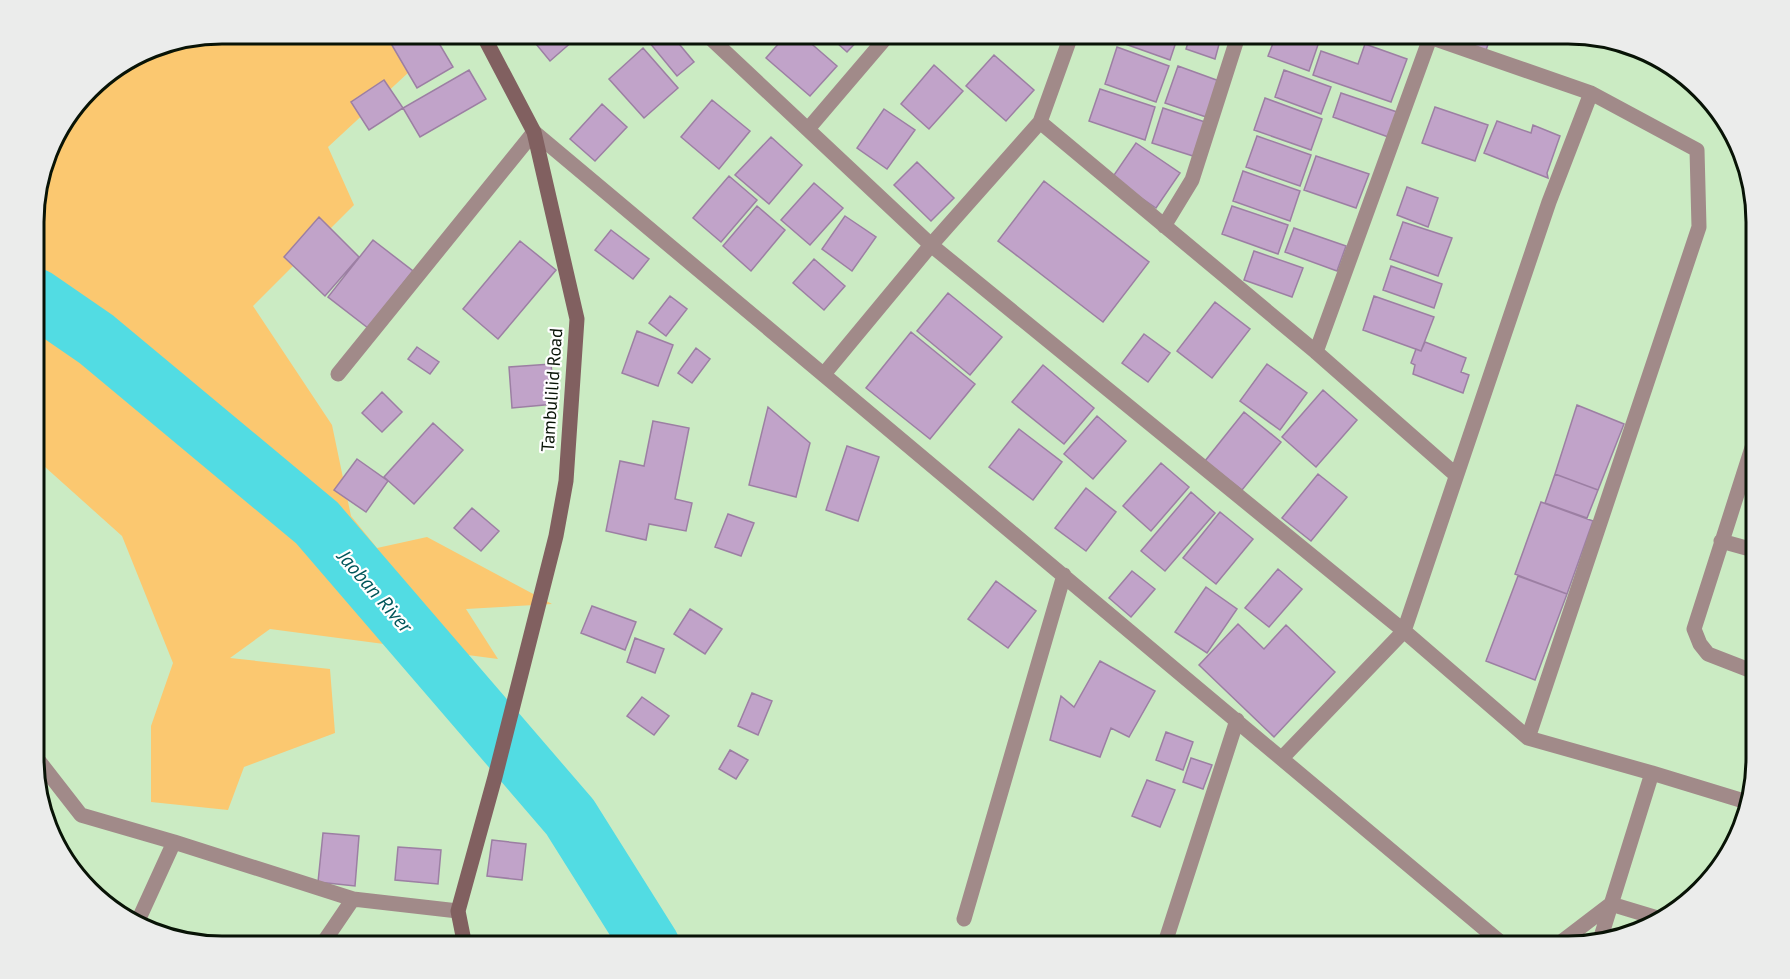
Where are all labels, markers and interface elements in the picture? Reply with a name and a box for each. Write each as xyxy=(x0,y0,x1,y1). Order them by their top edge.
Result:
street label: Tambulilid Road xyxy=(536,327,567,453)
water label: Jaoban River xyxy=(330,543,419,639)

